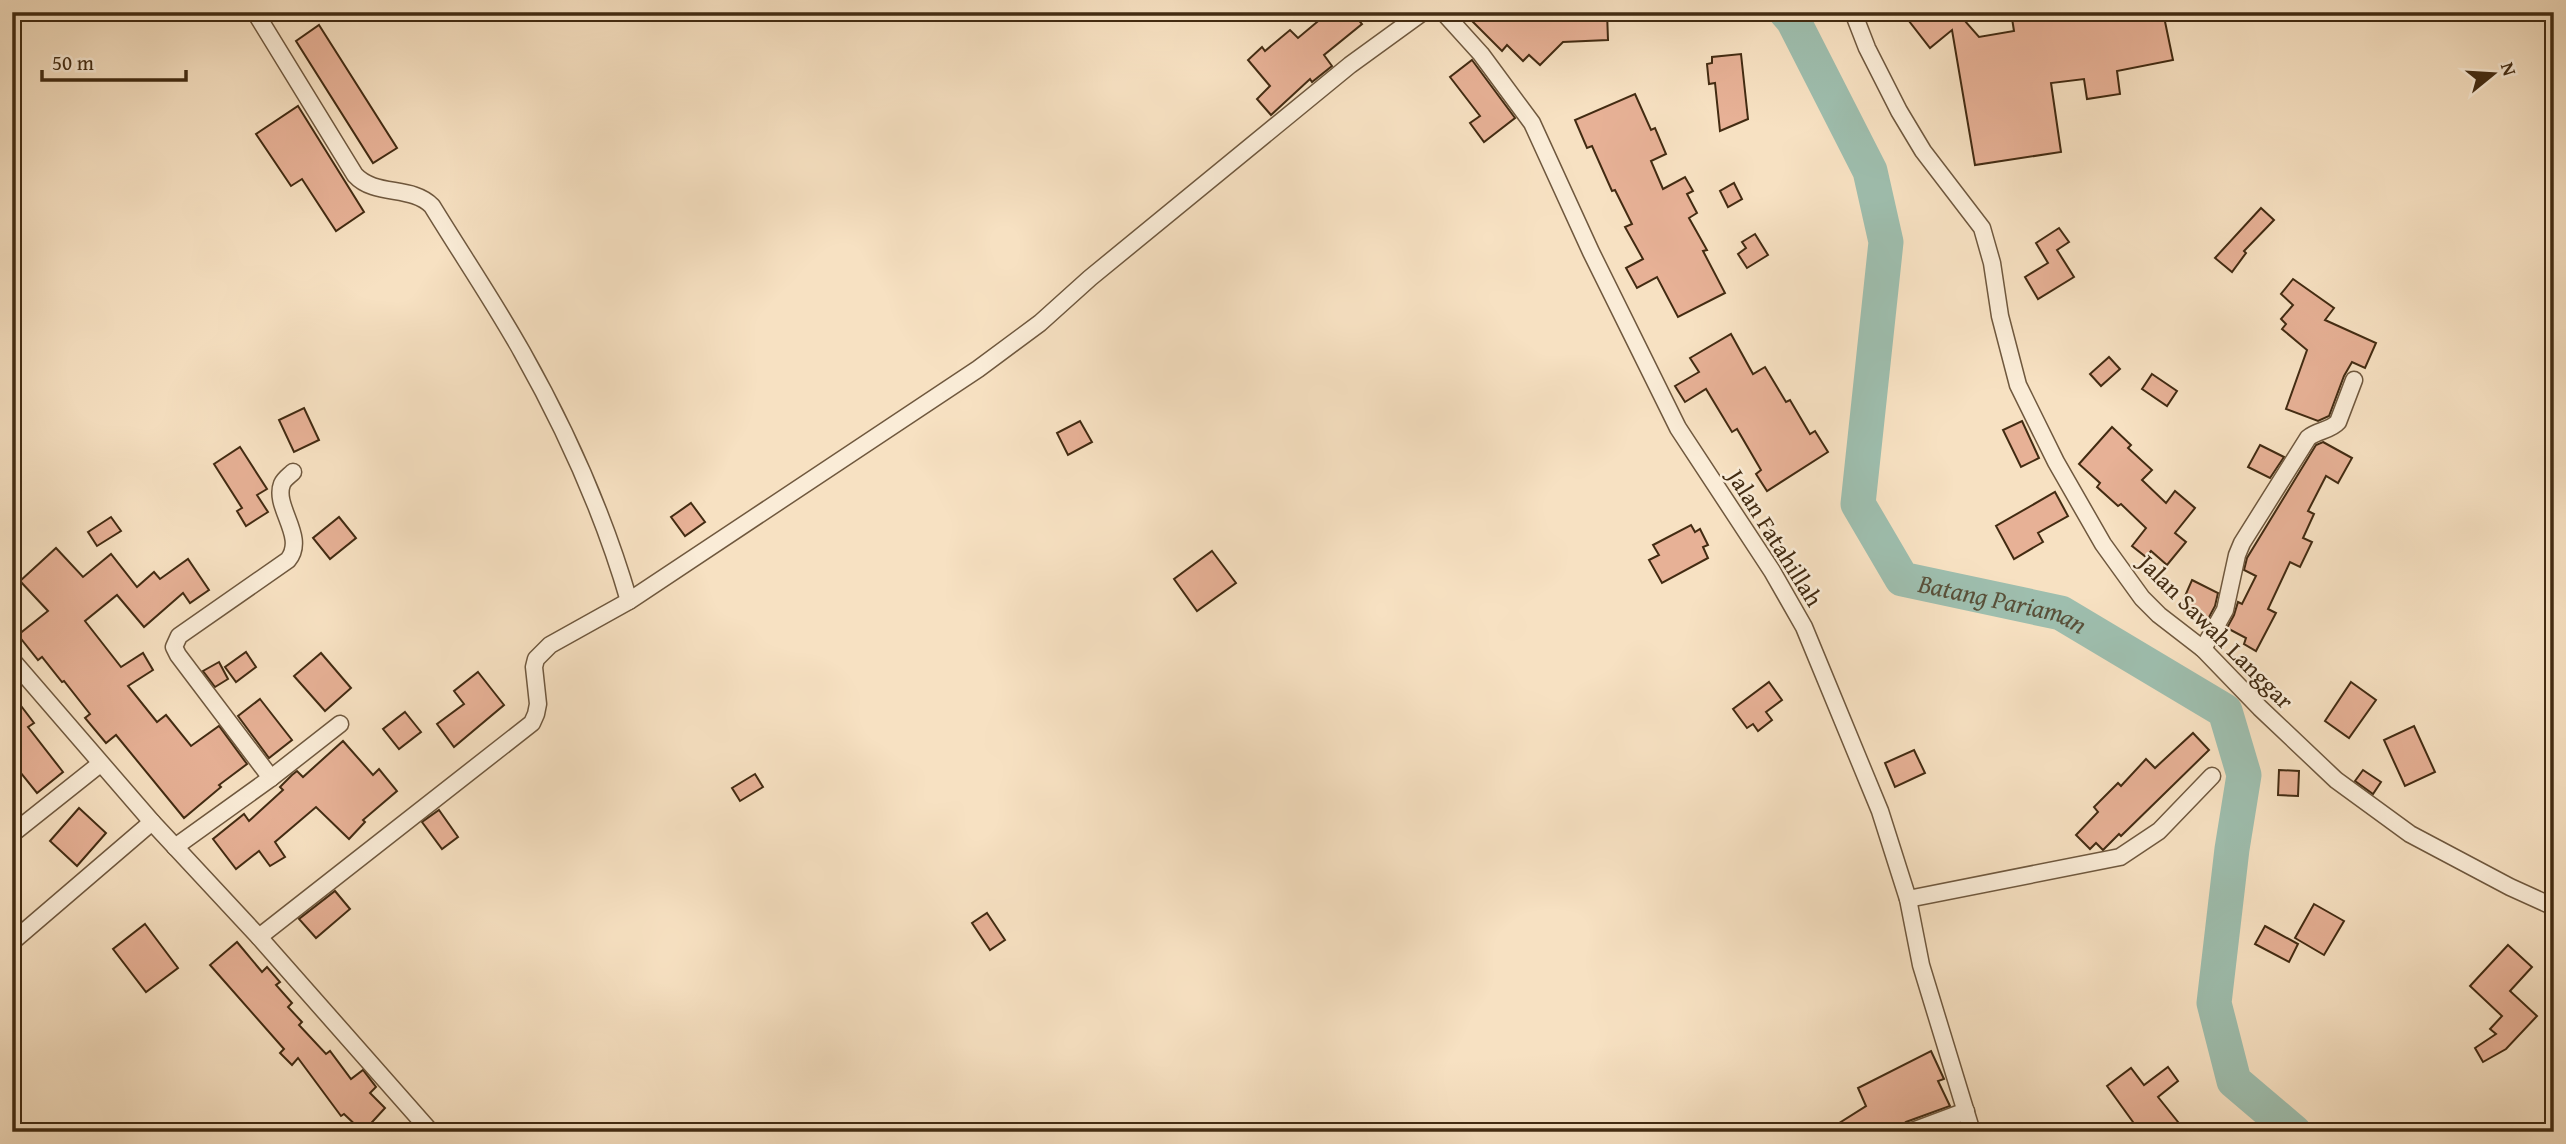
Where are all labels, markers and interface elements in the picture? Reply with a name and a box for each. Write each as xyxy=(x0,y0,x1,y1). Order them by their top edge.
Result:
scale bar xyxy=(42,38,186,82)
north arrow xyxy=(2458,38,2528,108)
text: 50 m xyxy=(52,47,94,78)
text: N xyxy=(2494,58,2525,79)
street label: Jalan Fatahillah xyxy=(1718,460,1832,614)
street label: Jalan Sawah Langgar xyxy=(2129,544,2302,717)
water label: Batang Pariaman xyxy=(1914,563,2095,643)

